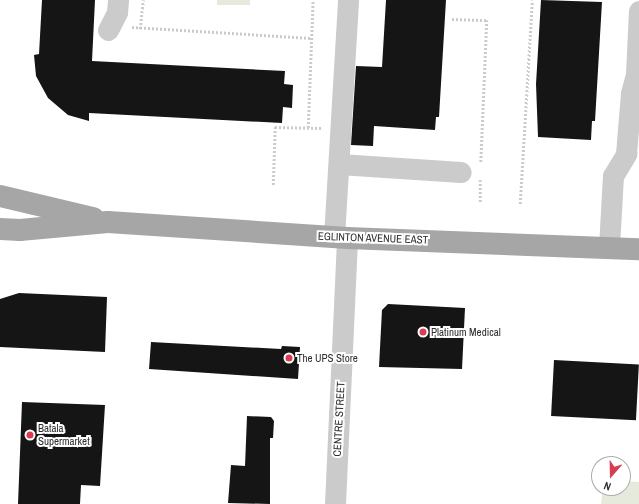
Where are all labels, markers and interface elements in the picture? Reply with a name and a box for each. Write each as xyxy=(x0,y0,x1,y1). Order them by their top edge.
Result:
street label: EGLINTON AVENUE EAST xyxy=(317,229,429,247)
place label: Platinum Medical xyxy=(431,325,501,339)
marker: Platinum Medical xyxy=(418,327,428,337)
place label: The UPS Store xyxy=(297,351,358,365)
marker: The UPS Store xyxy=(284,353,294,363)
street label: CENTRE STREET xyxy=(330,381,348,457)
place label: Batala Supermarket xyxy=(38,422,90,448)
marker: Batala Supermarket xyxy=(25,430,35,440)
north arrow xyxy=(591,456,631,496)
text: N xyxy=(602,479,613,494)

